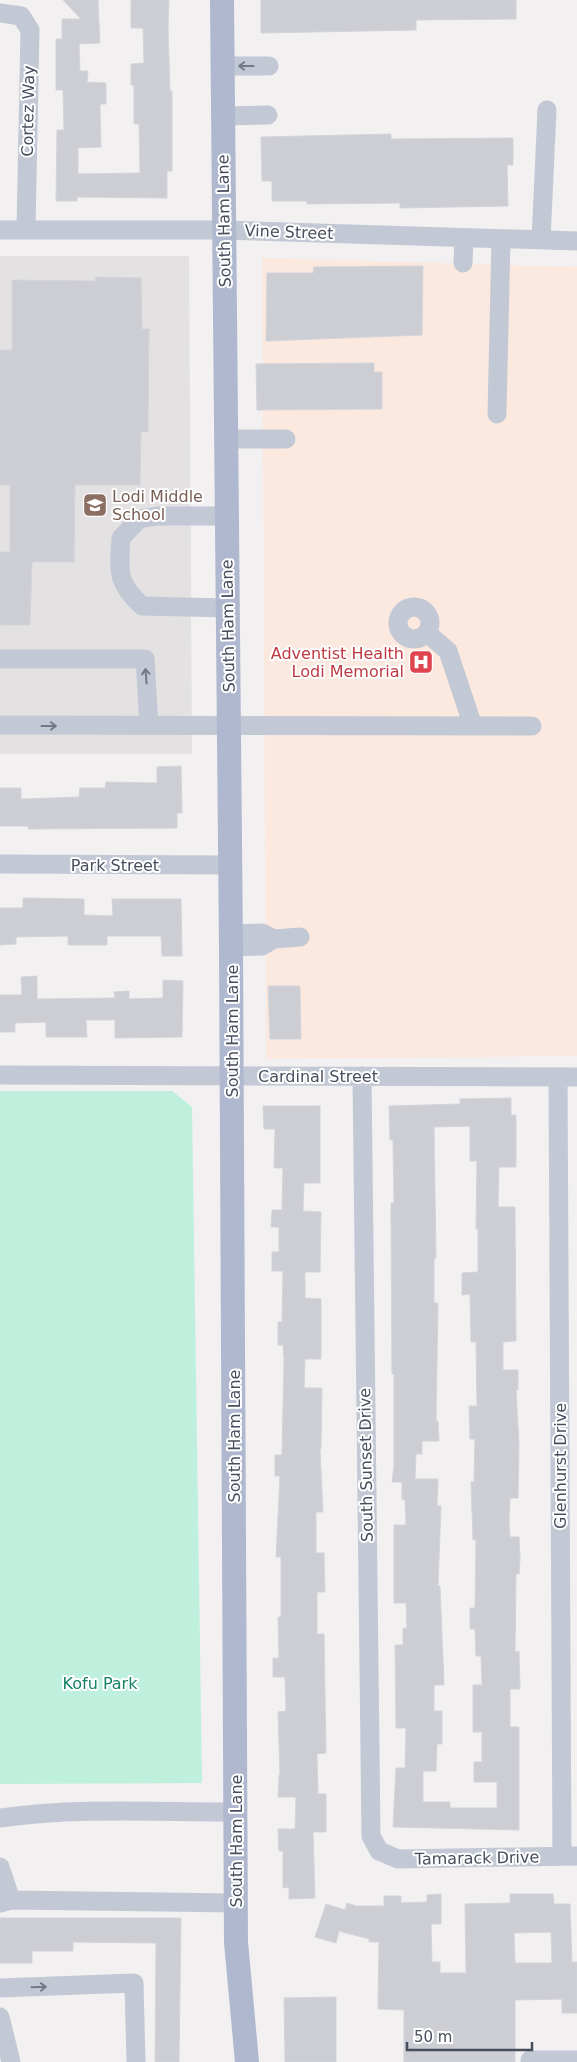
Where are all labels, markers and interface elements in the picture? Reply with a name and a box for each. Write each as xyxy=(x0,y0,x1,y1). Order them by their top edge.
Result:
one-way arrow xyxy=(238,61,254,71)
street label: Cortez Way xyxy=(18,65,38,157)
street label: South Ham Lane xyxy=(213,154,235,288)
street label: Vine Street xyxy=(244,221,334,243)
place label: Lodi Middle School xyxy=(112,487,203,524)
school or university icon: Lodi Middle School xyxy=(82,492,108,518)
street label: South Ham Lane xyxy=(217,559,239,693)
place label: Adventist Health Lodi Memorial xyxy=(271,644,404,681)
hospital icon: Adventist Health Lodi Memorial xyxy=(408,649,434,675)
one-way arrow xyxy=(142,668,151,684)
one-way arrow xyxy=(40,721,56,731)
street label: Park Street xyxy=(71,856,159,875)
street label: South Ham Lane xyxy=(223,965,242,1097)
street label: Cardinal Street xyxy=(258,1067,378,1086)
street label: South Ham Lane xyxy=(225,1370,244,1502)
street label: South Sunset Drive xyxy=(355,1388,377,1542)
street label: Glenhurst Drive xyxy=(551,1403,570,1529)
park label: Kofu Park xyxy=(63,1674,138,1693)
street label: South Ham Lane xyxy=(227,1775,246,1907)
street label: Tamarack Drive xyxy=(414,1847,539,1869)
one-way arrow xyxy=(31,1982,47,1991)
scale bar xyxy=(407,2020,532,2052)
text: 50 m xyxy=(414,2028,452,2046)

